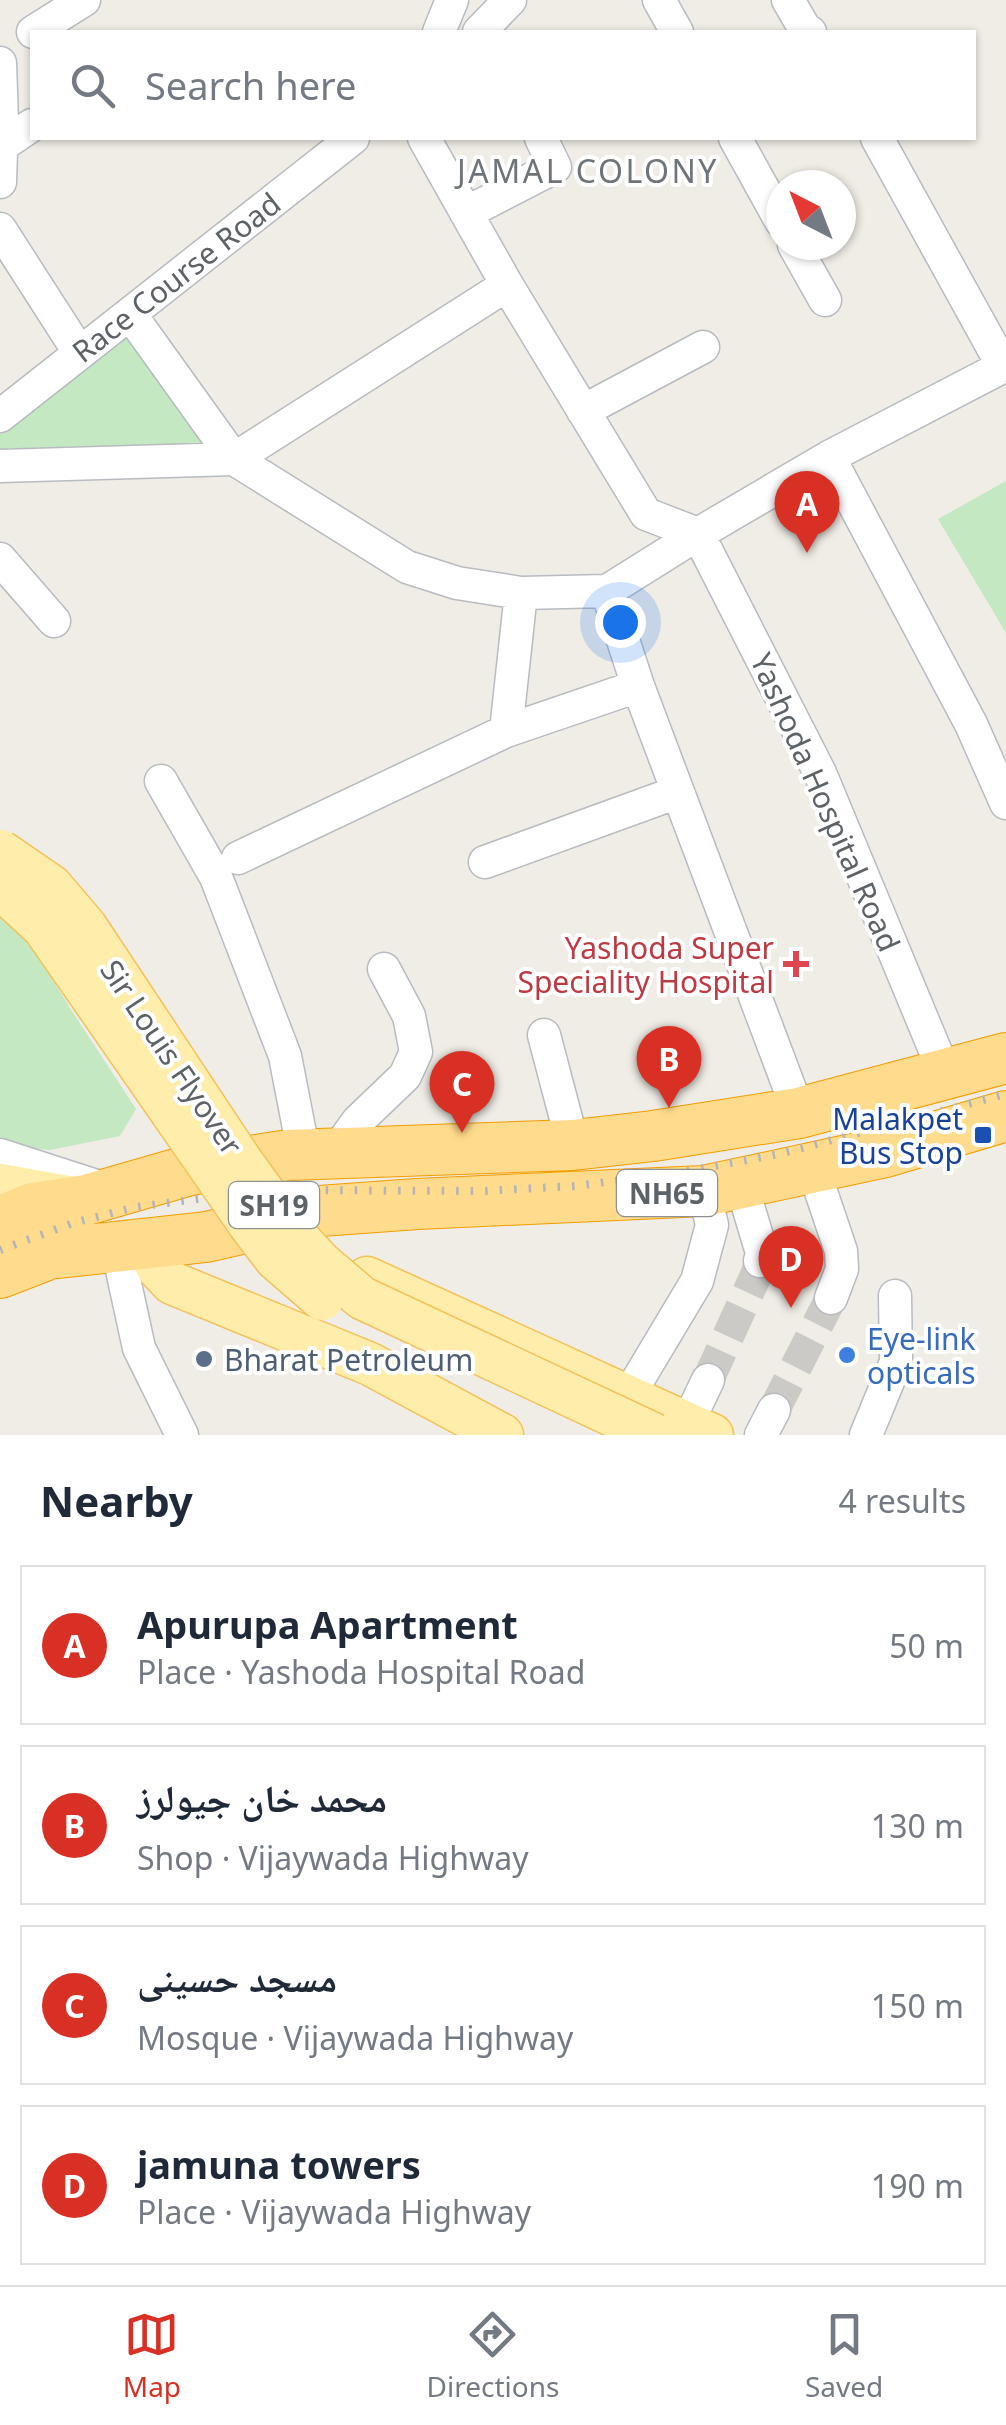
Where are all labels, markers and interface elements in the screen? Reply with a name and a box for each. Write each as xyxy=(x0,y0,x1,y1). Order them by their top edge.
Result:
search box xyxy=(30,30,976,140)
icon: search xyxy=(65,58,120,113)
text: Search here xyxy=(145,59,356,111)
district label: JAMAL COLONY xyxy=(454,149,719,192)
north arrow xyxy=(766,170,856,260)
street label: Race Course Road xyxy=(63,183,289,371)
pin: A xyxy=(774,470,840,553)
your location xyxy=(595,597,646,648)
street label: Yashoda Hospital Road xyxy=(742,646,910,958)
place label: Yashoda Super Speciality Hospital xyxy=(517,927,774,1002)
street label: Sir Louis Flyover xyxy=(91,951,253,1163)
marker: Yashoda Super Speciality Hospital xyxy=(783,951,809,977)
pin: B xyxy=(636,1026,702,1108)
pin: C xyxy=(430,1050,494,1133)
place label: Malakpet Bus Stop xyxy=(832,1098,963,1173)
marker: Malakpet Bus Stop xyxy=(972,1124,994,1146)
road number: NH65 xyxy=(617,1170,717,1216)
road number: SH19 xyxy=(229,1182,319,1228)
pin: D xyxy=(758,1226,824,1308)
place label: Eye-link opticals xyxy=(867,1318,976,1393)
place label: Bharat Petroleum xyxy=(224,1339,473,1380)
marker: Eye-link opticals xyxy=(836,1344,858,1366)
marker: Bharat Petroleum xyxy=(193,1348,215,1370)
text: Nearby xyxy=(40,1472,193,1529)
text: 4 results xyxy=(839,1479,966,1522)
text: Apurupa Apartment xyxy=(137,1598,518,1650)
text: A xyxy=(63,1624,86,1667)
text: 50 m xyxy=(889,1624,964,1667)
text: Place · Yashoda Hospital Road xyxy=(137,1650,585,1693)
text: محمد خان جیولرز xyxy=(137,1771,387,1823)
text: B xyxy=(64,1804,85,1847)
text: 130 m xyxy=(871,1804,964,1847)
text: Shop · Vijaywada Highway xyxy=(137,1836,529,1879)
text: مسجد حسینی xyxy=(137,1951,337,2003)
text: C xyxy=(64,1984,85,2027)
text: 150 m xyxy=(871,1984,964,2027)
text: Mosque · Vijaywada Highway xyxy=(137,2016,573,2059)
text: jamuna towers xyxy=(137,2138,421,2190)
text: D xyxy=(63,2164,86,2207)
text: 190 m xyxy=(871,2164,964,2207)
text: Place · Vijaywada Highway xyxy=(137,2190,531,2233)
tab: Map xyxy=(123,2307,181,2405)
tab: Directions xyxy=(427,2307,559,2405)
tab: Saved xyxy=(805,2307,883,2405)

